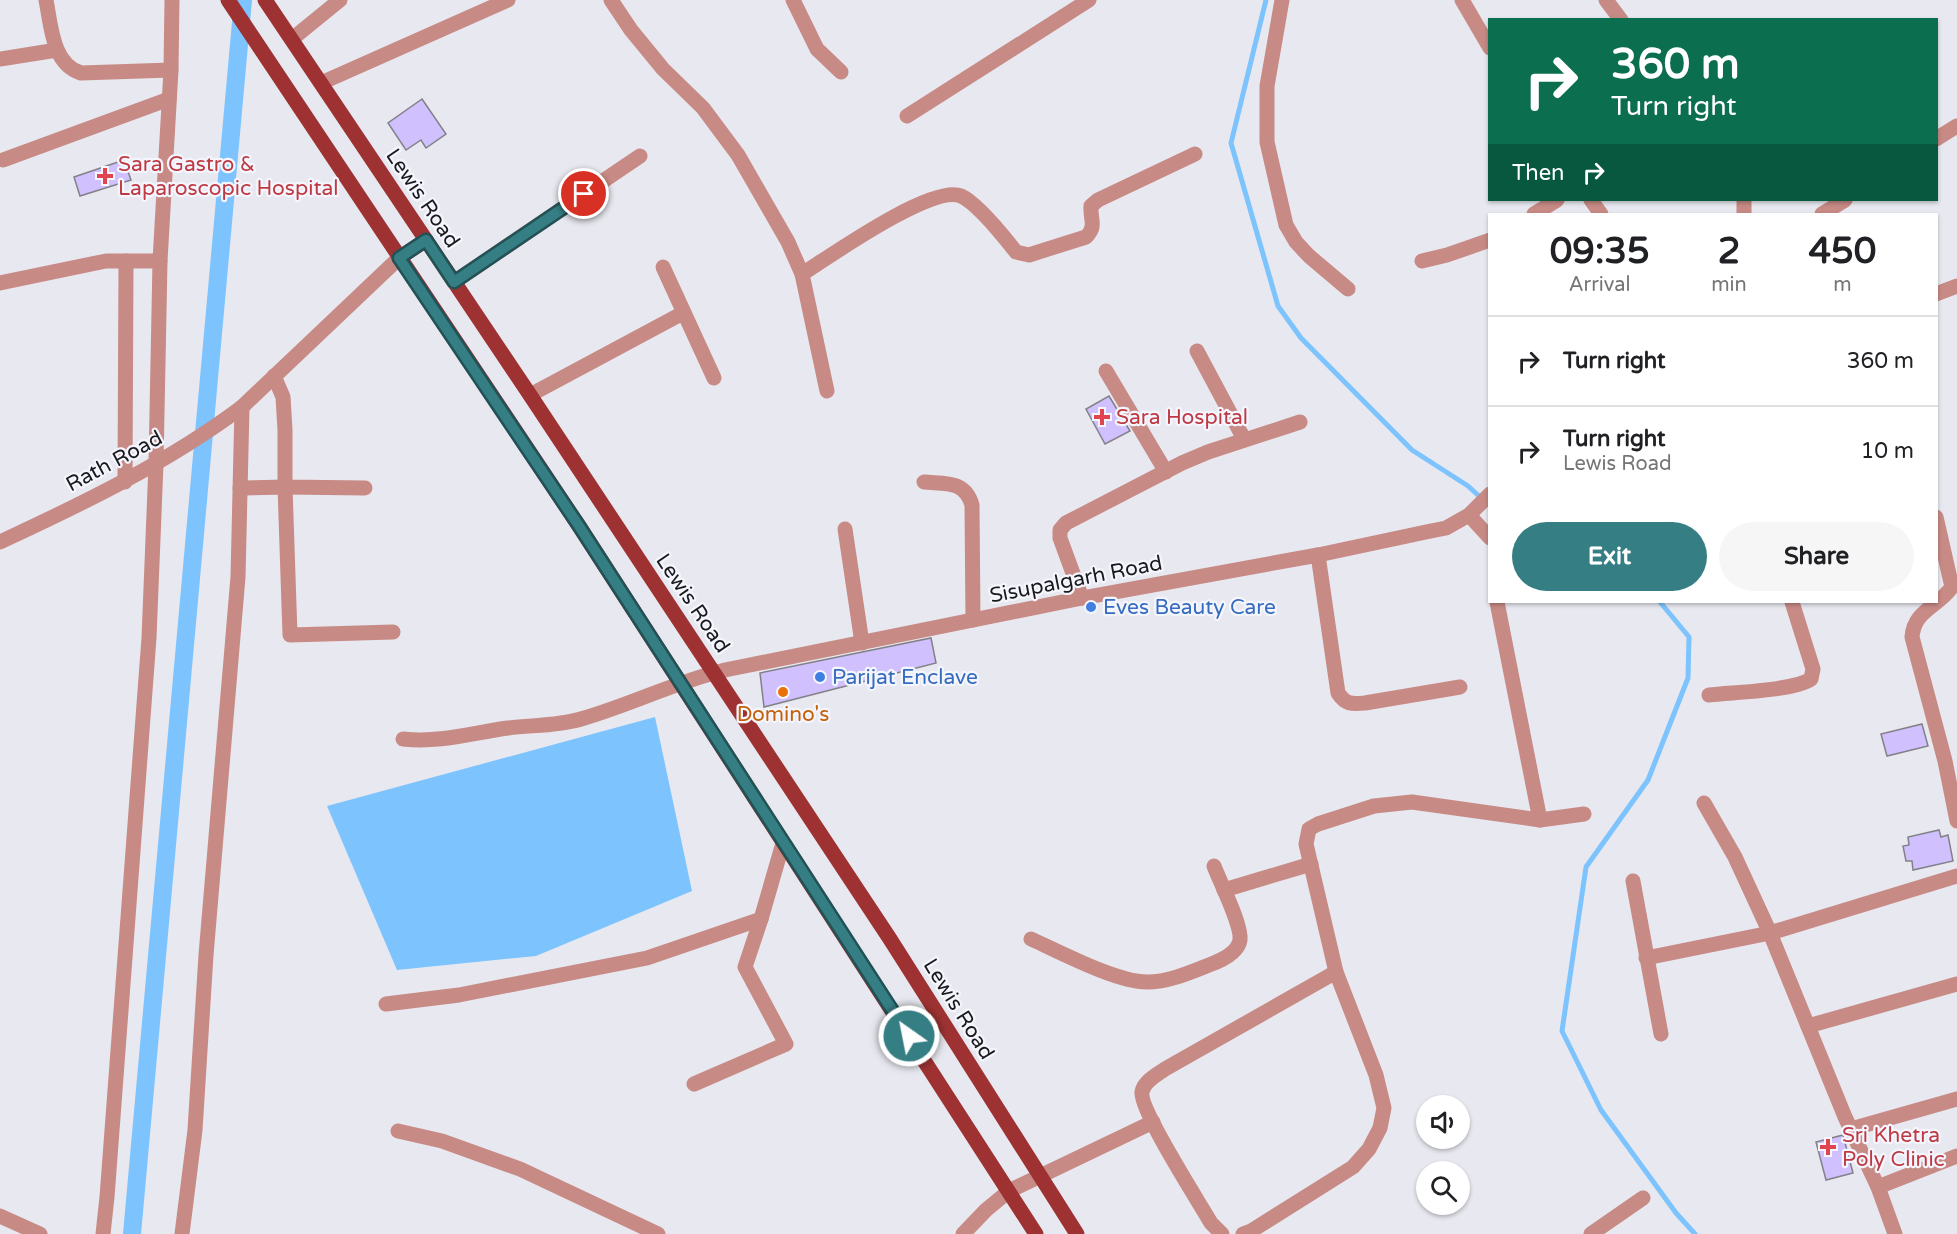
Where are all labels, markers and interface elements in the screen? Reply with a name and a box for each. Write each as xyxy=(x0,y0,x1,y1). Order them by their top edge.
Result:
text: 360 m xyxy=(1611,39,1740,90)
icon: right xyxy=(1512,42,1590,120)
text: Turn right xyxy=(1611,90,1737,123)
street label: Lewis Road xyxy=(380,144,465,253)
place label: Sara Gastro & Laparoscopic Hospital xyxy=(118,152,338,201)
icon: right xyxy=(1577,156,1610,189)
text: Then xyxy=(1512,160,1565,186)
marker: Sara Gastro & Laparoscopic Hospital xyxy=(96,167,114,185)
pin xyxy=(558,168,609,219)
icon: arrive xyxy=(567,177,600,210)
text: 09:35 xyxy=(1550,230,1650,273)
text: 2 xyxy=(1718,230,1740,273)
text: 450 xyxy=(1808,230,1876,273)
text: Arrival xyxy=(1569,273,1631,297)
text: min xyxy=(1711,273,1747,297)
text: m xyxy=(1833,273,1852,297)
icon: right xyxy=(1512,345,1545,378)
text: Turn right xyxy=(1563,348,1665,374)
text: 360 m xyxy=(1847,348,1914,374)
place label: Sara Hospital xyxy=(1116,405,1248,430)
marker: Sara Hospital xyxy=(1093,408,1111,426)
street label: Rath Road xyxy=(62,426,167,497)
text: Turn right xyxy=(1563,426,1665,452)
icon: right xyxy=(1512,435,1545,468)
text: 10 m xyxy=(1860,438,1914,464)
text: Lewis Road xyxy=(1563,452,1672,476)
button: Exit xyxy=(1512,522,1707,591)
button: Share xyxy=(1719,522,1914,591)
street label: Lewis Road xyxy=(650,549,735,658)
street label: Sisupalgarh Road xyxy=(988,551,1164,608)
place label: Eves Beauty Care xyxy=(1103,595,1276,620)
marker: Eves Beauty Care xyxy=(1084,600,1098,614)
place label: Parijat Enclave xyxy=(832,665,978,690)
marker: Parijat Enclave xyxy=(813,670,827,684)
marker: Domino's xyxy=(776,685,790,699)
place label: Domino's xyxy=(737,702,829,727)
street label: Lewis Road xyxy=(918,954,999,1064)
position arrow xyxy=(877,1004,941,1068)
map controls xyxy=(1416,1095,1470,1215)
button: sound xyxy=(1416,1095,1470,1149)
place label: Sri Khetra Poly Clinic xyxy=(1842,1123,1945,1172)
marker: Sri Khetra Poly Clinic xyxy=(1819,1138,1837,1156)
button: search xyxy=(1416,1161,1470,1215)

